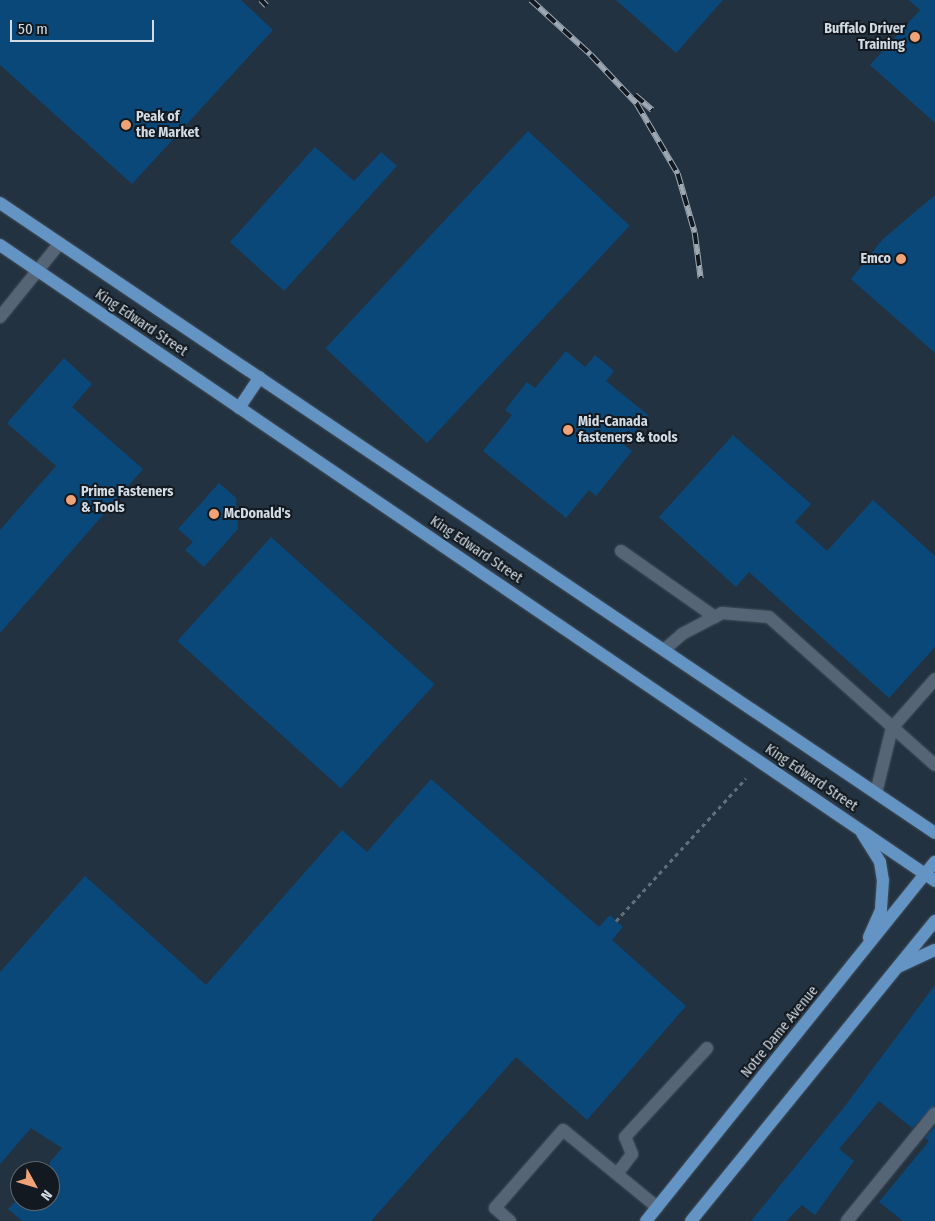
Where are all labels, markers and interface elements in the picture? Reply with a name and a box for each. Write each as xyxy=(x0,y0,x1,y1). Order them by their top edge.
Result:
scale bar xyxy=(12,10,156,42)
text: 50 m xyxy=(18,20,48,38)
place label: Buffalo Driver Training xyxy=(824,21,905,54)
marker: Buffalo Driver Training xyxy=(909,31,921,43)
place label: Peak of the Market xyxy=(136,109,199,142)
marker: Peak of the Market xyxy=(120,119,132,131)
place label: Emco xyxy=(861,251,891,267)
marker: Emco xyxy=(895,253,907,265)
street label: King Edward Street xyxy=(92,286,190,360)
place label: Mid-Canada fasteners & tools xyxy=(578,414,678,447)
marker: Mid-Canada fasteners & tools xyxy=(562,424,574,436)
place label: Prime Fasteners & Tools xyxy=(81,484,173,516)
marker: Prime Fasteners & Tools xyxy=(65,494,77,506)
place label: McDonald's xyxy=(224,506,291,522)
marker: McDonald's xyxy=(208,508,220,520)
street label: King Edward Street xyxy=(427,513,525,587)
street label: King Edward Street xyxy=(762,741,860,815)
street label: Notre Dame Avenue xyxy=(738,983,822,1081)
north arrow xyxy=(10,1161,60,1211)
text: N xyxy=(37,1187,56,1204)

